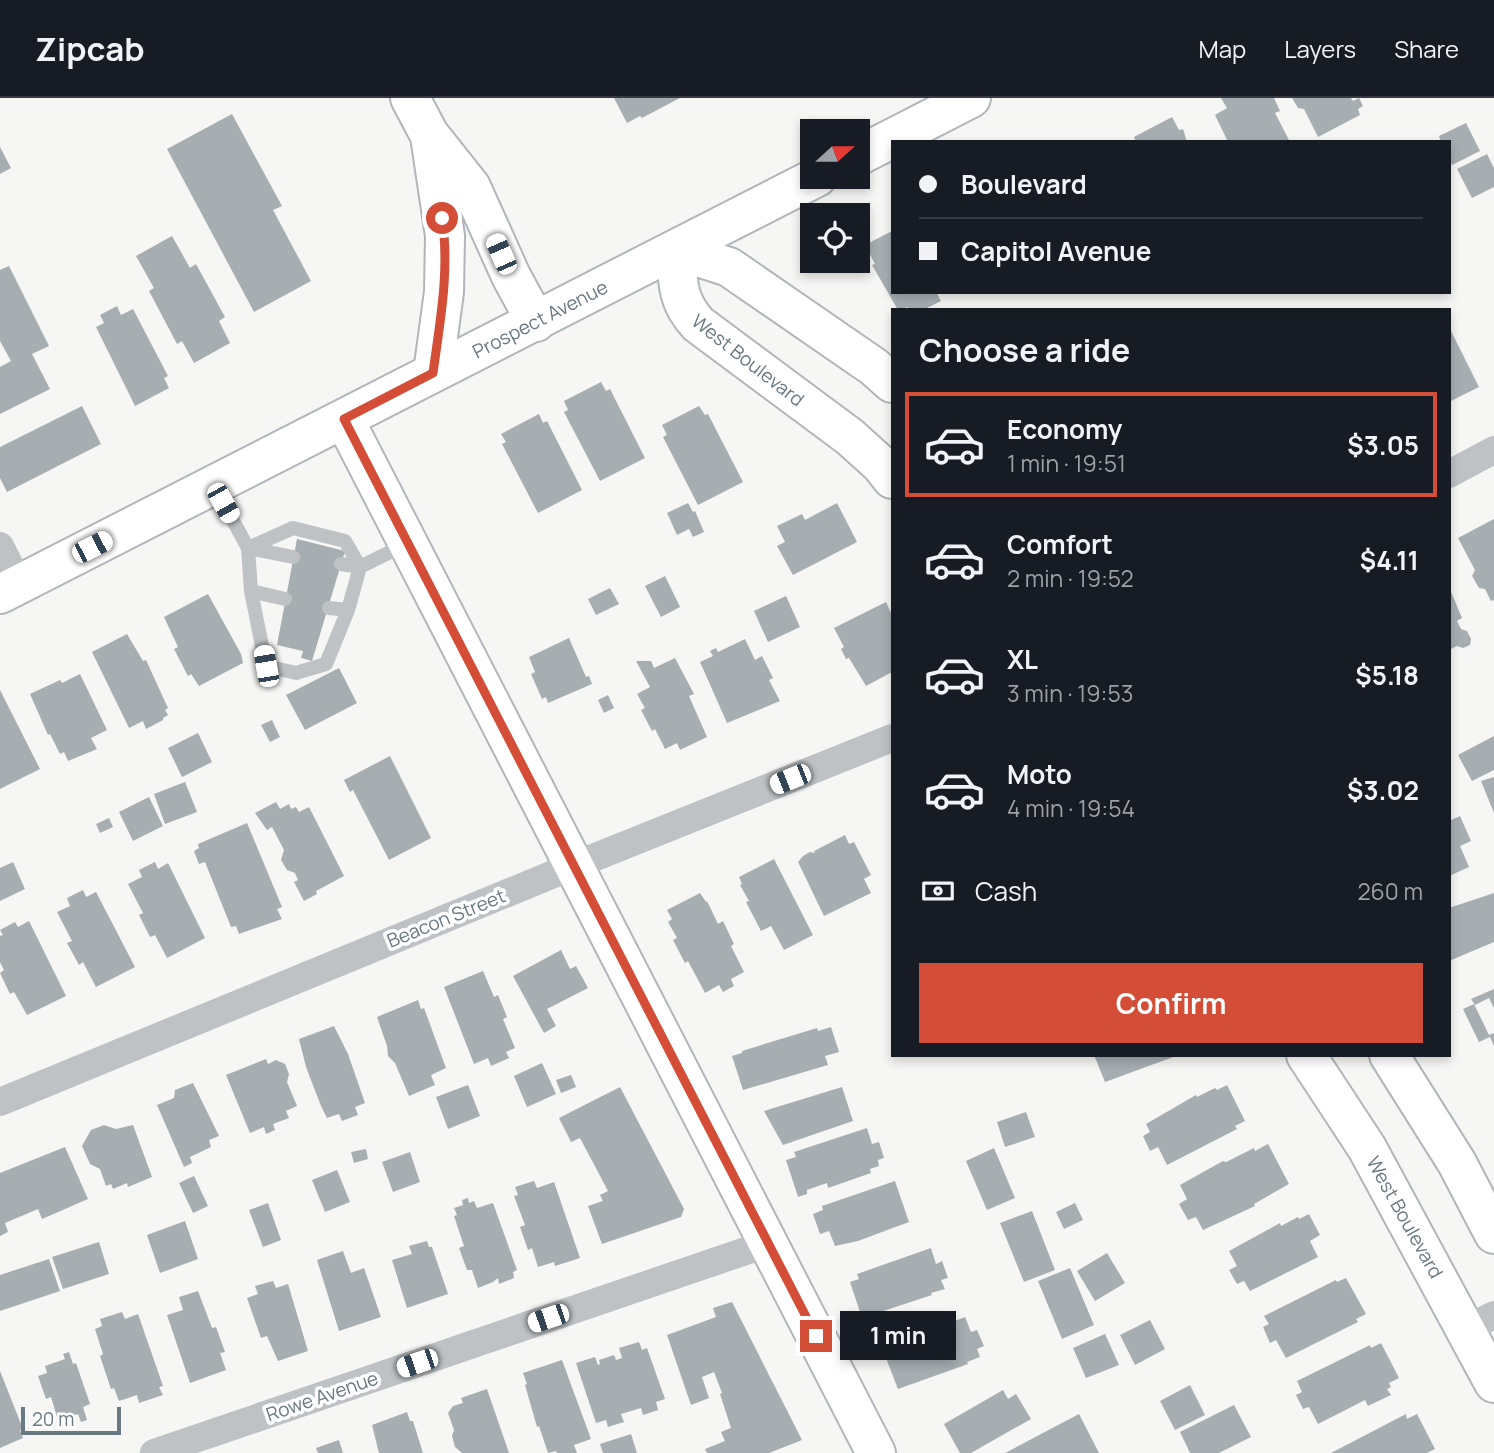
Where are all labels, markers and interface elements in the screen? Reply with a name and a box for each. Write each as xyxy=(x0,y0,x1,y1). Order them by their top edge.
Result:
text: Zipcab xyxy=(35,26,145,71)
text: Map xyxy=(1199,32,1246,65)
text: Layers xyxy=(1284,32,1356,65)
text: Share xyxy=(1394,32,1459,65)
north arrow xyxy=(800,119,870,189)
map controls xyxy=(800,119,870,273)
text: Boulevard xyxy=(961,166,1087,202)
route start xyxy=(426,202,458,234)
button: locate xyxy=(800,203,870,273)
car xyxy=(483,231,520,277)
text: Capitol Avenue xyxy=(961,233,1151,269)
street label: Prospect Avenue xyxy=(468,274,612,364)
street label: West Boulevard xyxy=(686,308,810,412)
text: Choose a ride xyxy=(919,328,1130,372)
text: Economy xyxy=(1007,411,1122,447)
icon: car xyxy=(923,413,986,476)
text: $3.05 xyxy=(1347,427,1419,463)
text: 1 min · 19:51 xyxy=(1007,447,1126,479)
car xyxy=(204,480,243,526)
text: Comfort xyxy=(1007,526,1113,562)
car xyxy=(69,528,116,566)
icon: car xyxy=(923,528,986,591)
text: $4.11 xyxy=(1360,542,1419,578)
text: 2 min · 19:52 xyxy=(1007,562,1134,594)
text: XL xyxy=(1007,641,1038,677)
car xyxy=(253,643,280,689)
icon: car xyxy=(923,643,986,706)
text: $5.18 xyxy=(1355,657,1419,693)
text: 3 min · 19:53 xyxy=(1007,677,1133,709)
text: Moto xyxy=(1007,756,1072,792)
icon: car xyxy=(923,758,986,821)
car xyxy=(767,761,814,797)
text: $3.02 xyxy=(1347,772,1419,808)
text: 4 min · 19:54 xyxy=(1007,792,1135,824)
icon: cash xyxy=(919,872,957,910)
text: Cash xyxy=(975,873,1037,909)
text: 260 m xyxy=(1357,875,1423,907)
street label: Beacon Street xyxy=(383,882,509,954)
button: Confirm xyxy=(919,963,1423,1043)
street label: West Boulevard xyxy=(1361,1151,1449,1283)
car xyxy=(525,1301,572,1335)
callout: 1 min xyxy=(840,1312,956,1360)
text: 1 min xyxy=(870,1319,926,1351)
route end xyxy=(800,1320,832,1352)
car xyxy=(394,1346,441,1380)
street label: Rowe Avenue xyxy=(262,1365,382,1427)
scale bar xyxy=(21,1404,121,1436)
text: 20 m xyxy=(32,1406,74,1432)

